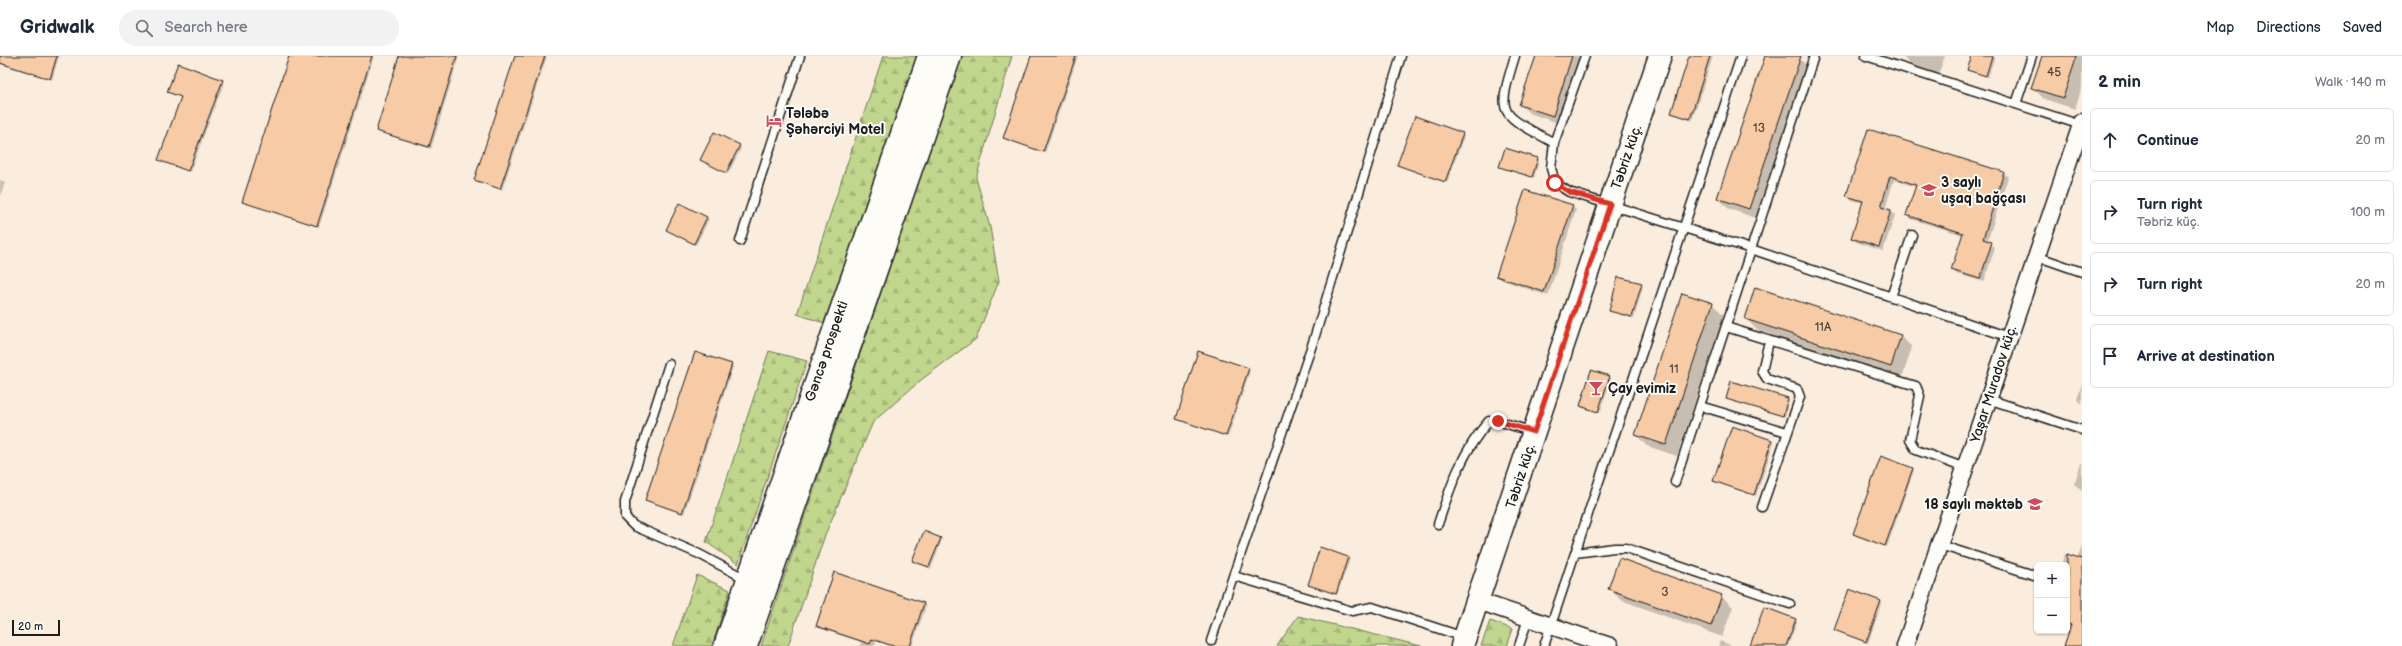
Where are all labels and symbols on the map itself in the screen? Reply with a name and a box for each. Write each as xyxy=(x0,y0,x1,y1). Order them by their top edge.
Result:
house number: 45 xyxy=(2047,65,2061,80)
place label: Tələbə Şəhərciyi Motel xyxy=(786,105,884,138)
hotel icon: Tələbə Şəhərciyi Motel xyxy=(765,112,783,130)
house number: 13 xyxy=(1753,121,1765,136)
street label: Təbriz küç. xyxy=(1608,122,1646,192)
route start xyxy=(1546,174,1564,192)
place label: 3 saylı uşaq bağçası xyxy=(1941,174,2026,207)
school or university icon: 3 saylı uşaq bağçası xyxy=(1920,181,1938,199)
street label: Gəncə prospekti xyxy=(801,299,852,404)
house number: 11A xyxy=(1815,320,1832,335)
street label: Yaşar Muradov küç. xyxy=(1966,323,2021,446)
house number: 11 xyxy=(1669,362,1679,377)
bar icon: Çay evimiz xyxy=(1587,379,1605,397)
place label: Çay evimiz xyxy=(1608,380,1676,397)
route end xyxy=(1489,412,1507,430)
street label: Təbriz küç. xyxy=(1502,441,1539,511)
school or university icon: 18 saylı məktəb xyxy=(2026,495,2044,513)
place label: 18 saylı məktəb xyxy=(1924,496,2023,513)
house number: 3 xyxy=(1661,585,1669,600)
scale bar xyxy=(12,618,60,637)

